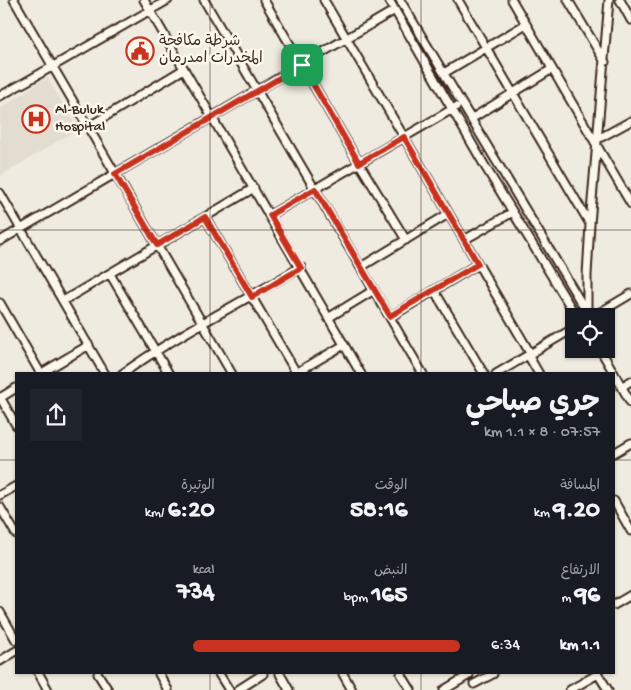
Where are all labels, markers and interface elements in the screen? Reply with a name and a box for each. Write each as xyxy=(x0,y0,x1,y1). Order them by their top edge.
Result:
place label: شرطة مكافحة المخدرات امدرمان xyxy=(159,33,263,68)
public building icon: شرطة مكافحة المخدرات امدرمان xyxy=(125,36,155,66)
pin xyxy=(281,44,323,86)
icon: arrive xyxy=(288,51,316,79)
place label: Al-Buluk Hospital xyxy=(55,101,105,136)
hospital icon: Al-Buluk Hospital xyxy=(21,104,51,134)
map controls xyxy=(565,308,615,358)
button: locate xyxy=(565,308,615,358)
text: جري صباحي xyxy=(466,388,600,421)
button: share xyxy=(30,389,82,441)
text: 07:57 · 8 × 1.1 km xyxy=(484,424,600,443)
text: الوتيرة xyxy=(181,478,215,495)
text: الوقت xyxy=(375,478,407,495)
text: المسافة xyxy=(560,478,600,495)
text: 6:20 xyxy=(168,497,215,526)
text: 58:16 xyxy=(350,497,407,526)
text: 9.20 xyxy=(553,497,600,526)
text: /km xyxy=(145,505,168,522)
text: km xyxy=(534,505,553,522)
text: kcal xyxy=(193,562,215,579)
text: النبض xyxy=(374,563,407,580)
text: الارتفاع xyxy=(561,563,600,580)
text: 734 xyxy=(177,579,215,608)
text: 165 xyxy=(371,582,407,611)
text: 96 xyxy=(575,582,600,611)
text: bpm xyxy=(344,590,371,607)
text: m xyxy=(562,590,575,607)
text: 6:34 xyxy=(491,637,520,656)
text: 1.1 km xyxy=(560,637,600,656)

